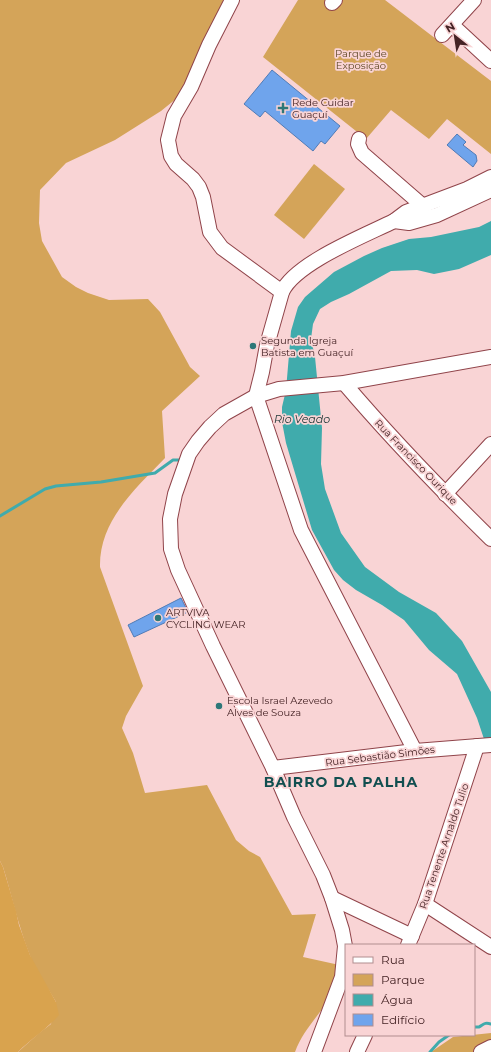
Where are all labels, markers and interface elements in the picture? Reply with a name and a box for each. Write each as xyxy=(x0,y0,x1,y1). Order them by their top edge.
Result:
north arrow xyxy=(435,16,475,56)
text: N xyxy=(443,19,457,36)
park label: Parque de Exposição xyxy=(335,47,387,72)
place label: Rede Cuidar Guaçuí xyxy=(292,96,354,121)
marker: Rede Cuidar Guaçuí xyxy=(277,102,289,114)
place label: Segunda Igreja Batista em Guaçuí xyxy=(261,334,354,359)
marker: Segunda Igreja Batista em Guaçuí xyxy=(248,341,258,351)
water label: Rio Veado xyxy=(274,412,330,426)
street label: Rua Francisco Ourique xyxy=(372,417,460,507)
place label: ARTVIVA CYCLING WEAR xyxy=(166,606,246,631)
marker: ARTVIVA CYCLING WEAR xyxy=(153,613,163,623)
place label: Escola Israel Azevedo Alves de Souza xyxy=(227,694,333,719)
marker: Escola Israel Azevedo Alves de Souza xyxy=(214,701,224,711)
street label: Rua Sebastião Simões xyxy=(324,743,436,769)
district label: BAIRRO DA PALHA xyxy=(264,773,418,791)
street label: Rua Tenente Arnaldo Tulio xyxy=(416,782,472,910)
legend xyxy=(345,944,475,1036)
text: Rua xyxy=(381,952,405,967)
text: Parque xyxy=(381,972,425,987)
text: Água xyxy=(381,992,413,1007)
text: Edifício xyxy=(381,1012,425,1027)

